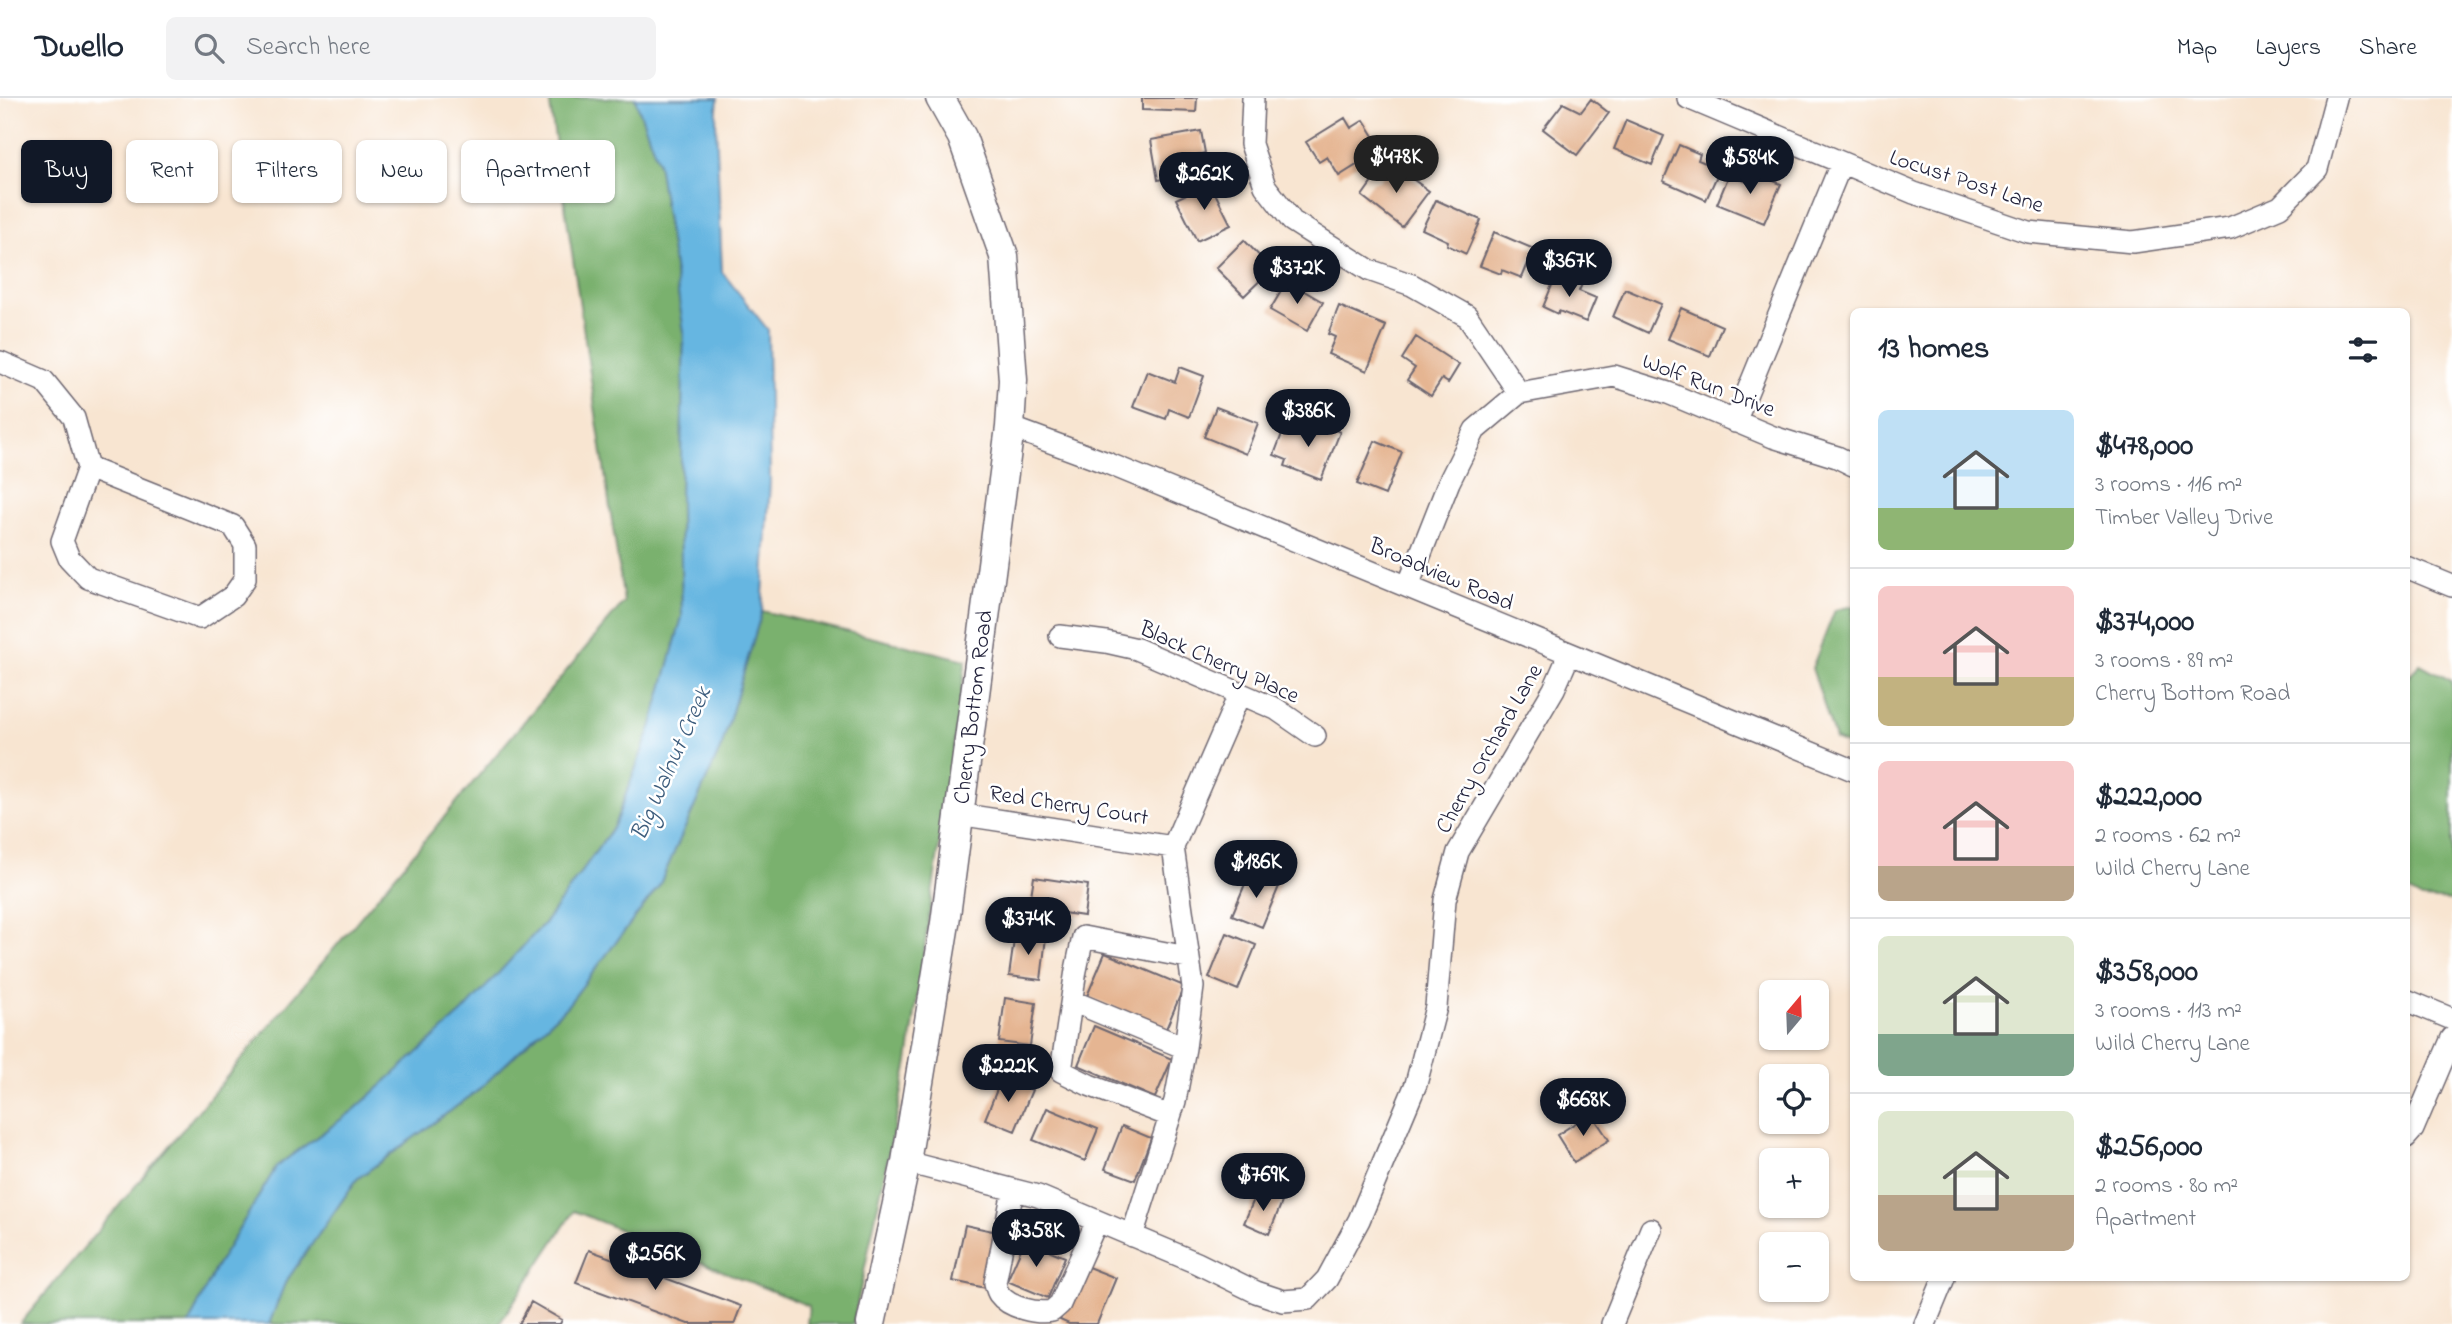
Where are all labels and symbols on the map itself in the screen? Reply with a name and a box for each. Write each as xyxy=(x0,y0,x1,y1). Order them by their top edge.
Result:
pin: $478K xyxy=(1347,136,1445,195)
pin: $584K xyxy=(1701,136,1799,196)
street label: Locust Post Lane xyxy=(1885,142,2048,223)
pin: $262K xyxy=(1155,152,1253,212)
pin: $367K xyxy=(1520,240,1618,299)
pin: $372K xyxy=(1248,246,1346,306)
street label: Wolf Run Drive xyxy=(1637,346,1780,427)
pin: $386K xyxy=(1259,390,1357,449)
street label: Broadview Road xyxy=(1363,530,1518,621)
street label: Cherry Bottom Road xyxy=(946,608,1005,806)
street label: Black Cherry Place xyxy=(1132,613,1305,715)
street label: Cherry Orchard Lane xyxy=(1428,658,1554,841)
water label: Big Walnut Creek xyxy=(623,680,722,847)
street label: Red Cherry Court xyxy=(986,778,1151,837)
pin: $186K xyxy=(1207,840,1305,900)
pin: $374K xyxy=(979,898,1077,957)
north arrow xyxy=(1759,980,1829,1050)
pin: $222K xyxy=(959,1044,1057,1104)
pin: $668K xyxy=(1534,1079,1632,1138)
pin: $769K xyxy=(1214,1154,1312,1213)
pin: $358K xyxy=(987,1210,1085,1269)
pin: $256K xyxy=(606,1232,704,1292)

